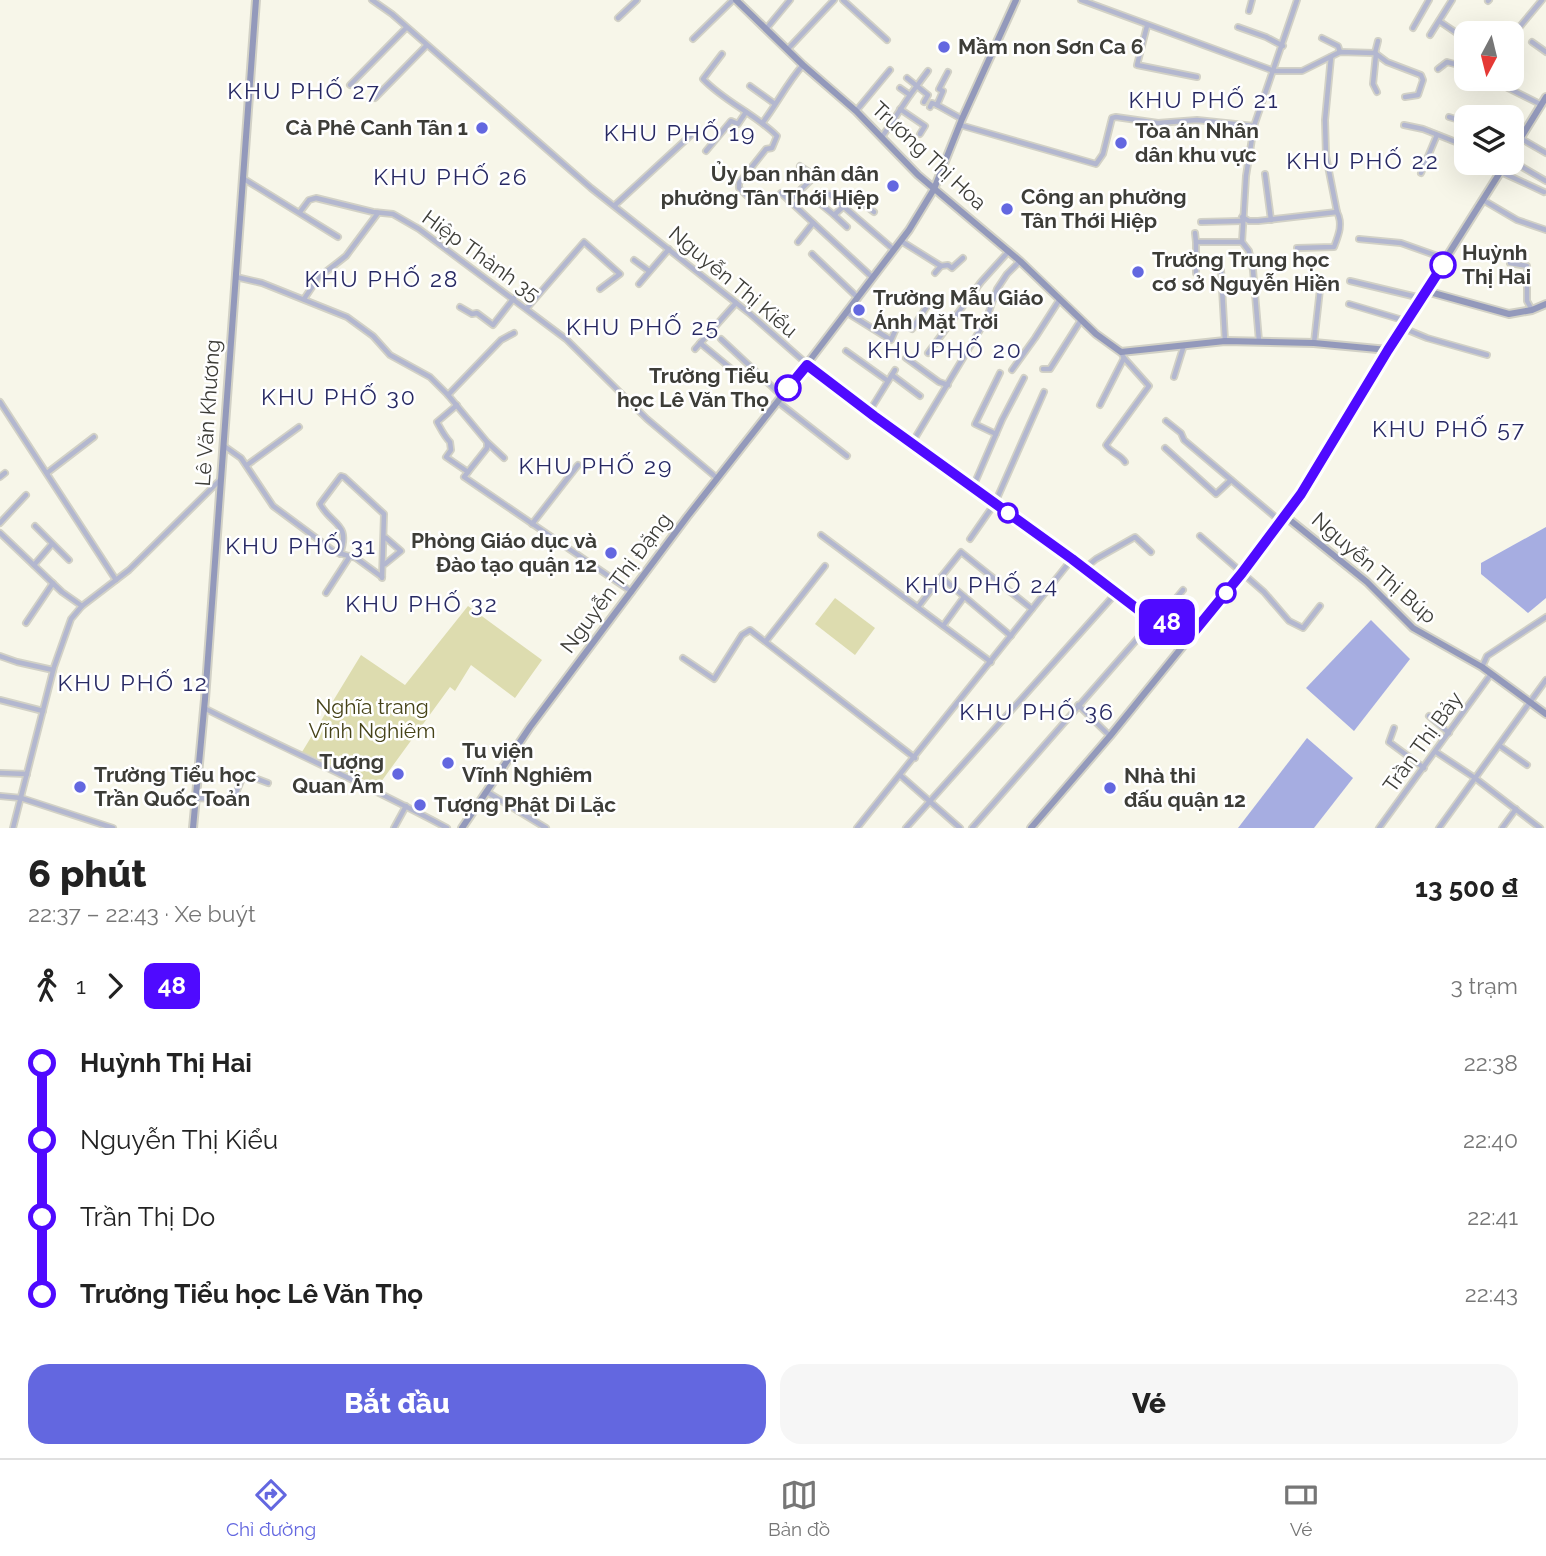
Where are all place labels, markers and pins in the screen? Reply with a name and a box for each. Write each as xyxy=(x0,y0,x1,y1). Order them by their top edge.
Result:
place label: Mầm non Sơn Ca 6 xyxy=(958,34,1144,59)
marker: Mầm non Sơn Ca 6 xyxy=(936,39,952,55)
place label: Cà Phê Canh Tân 1 xyxy=(286,115,468,140)
place label: Tòa án Nhân dân khu vực xyxy=(1135,118,1259,167)
marker: Cà Phê Canh Tân 1 xyxy=(474,120,490,136)
marker: Tòa án Nhân dân khu vực xyxy=(1113,135,1129,151)
place label: Ủy ban nhân dân phường Tân Thới Hiệp xyxy=(661,160,879,210)
marker: Ủy ban nhân dân phường Tân Thới Hiệp xyxy=(885,178,901,194)
place label: Công an phường Tân Thới Hiệp xyxy=(1021,184,1187,233)
marker: Công an phường Tân Thới Hiệp xyxy=(999,201,1015,217)
place label: Huỳnh Thị Hai xyxy=(1462,240,1531,289)
place label: Trường Trung học cơ sở Nguyễn Hiền xyxy=(1152,247,1340,296)
marker: Huỳnh Thị Hai xyxy=(1430,252,1456,278)
marker: Trường Trung học cơ sở Nguyễn Hiền xyxy=(1130,264,1146,280)
place label: Trường Mẫu Giáo Ánh Mặt Trời xyxy=(873,285,1044,334)
marker: Trường Mẫu Giáo Ánh Mặt Trời xyxy=(851,302,867,318)
place label: Trường Tiểu học Lê Văn Thọ xyxy=(617,363,769,412)
marker: Trường Tiểu học Lê Văn Thọ xyxy=(775,375,801,401)
unlabelled marker xyxy=(998,503,1018,523)
place label: Phòng Giáo dục và Đào tạo quận 12 xyxy=(411,528,597,577)
marker: Phòng Giáo dục và Đào tạo quận 12 xyxy=(603,545,619,561)
unlabelled marker xyxy=(1216,583,1236,603)
place label: Tu viện Vĩnh Nghiêm xyxy=(462,738,592,787)
place label: Tượng Quan Âm xyxy=(292,749,384,798)
marker: Tu viện Vĩnh Nghiêm xyxy=(440,755,456,771)
place label: Trường Tiểu học Trần Quốc Toản xyxy=(94,762,257,811)
place label: Nhà thi đấu quận 12 xyxy=(1124,763,1246,812)
marker: Tượng Quan Âm xyxy=(390,766,406,782)
marker: Trường Tiểu học Trần Quốc Toản xyxy=(72,779,88,795)
marker: Nhà thi đấu quận 12 xyxy=(1102,780,1118,796)
place label: Tượng Phật Di Lặc xyxy=(434,792,616,817)
marker: Tượng Phật Di Lặc xyxy=(412,797,428,813)

